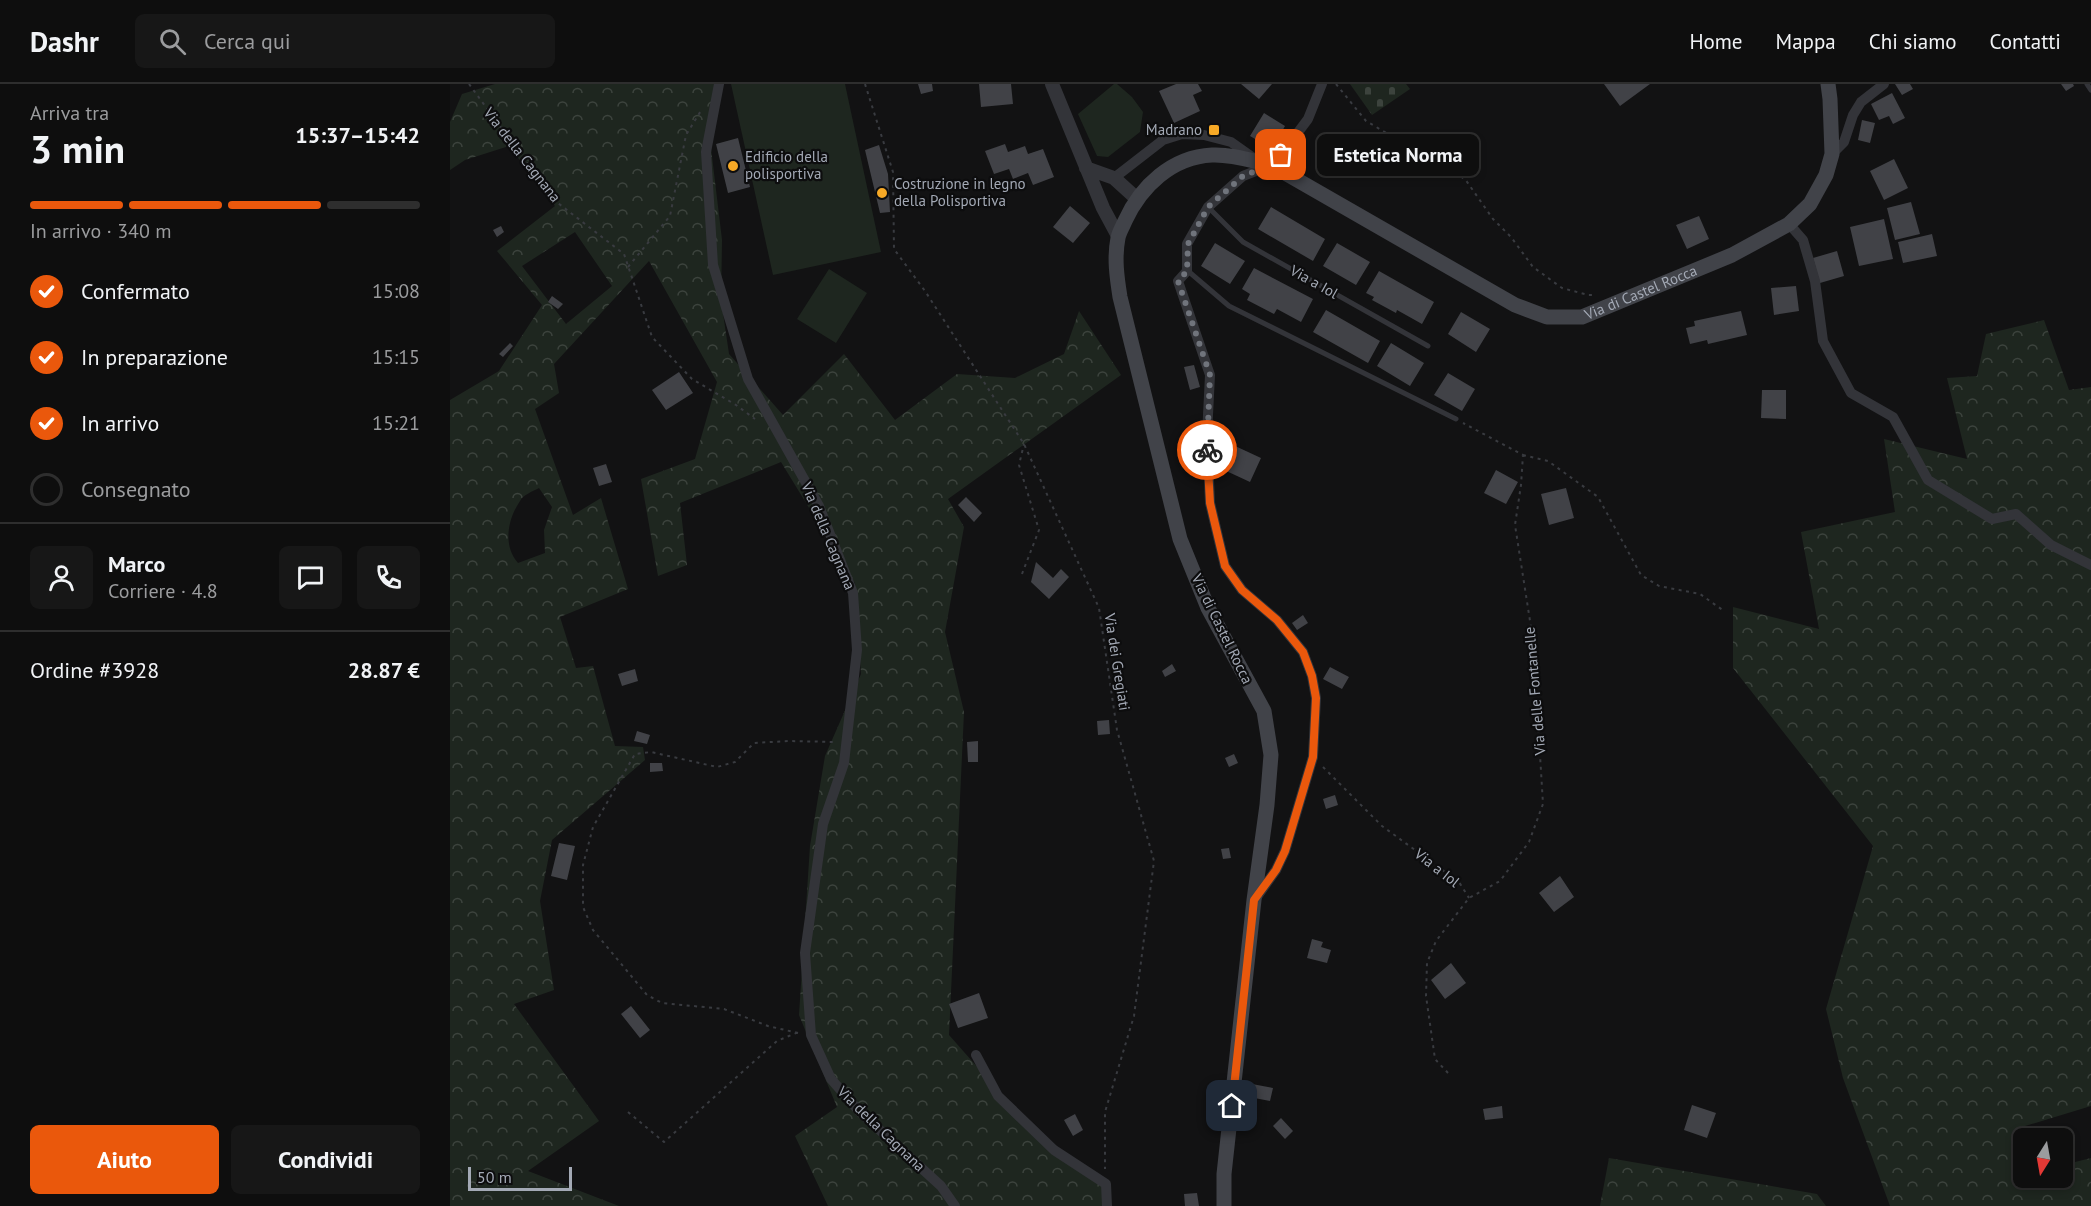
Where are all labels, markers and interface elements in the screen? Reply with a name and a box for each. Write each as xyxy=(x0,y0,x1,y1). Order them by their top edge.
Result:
search box xyxy=(135,14,555,68)
text: Dashr xyxy=(30,23,99,60)
icon: search xyxy=(156,25,189,58)
text: Cerca qui xyxy=(204,27,291,55)
text: Home xyxy=(1689,28,1743,55)
text: Mappa xyxy=(1776,28,1836,55)
text: Chi siamo xyxy=(1869,28,1957,55)
text: Contatti xyxy=(1990,28,2061,55)
text: Arriva tra xyxy=(30,100,109,126)
street label: Via della Cagnana xyxy=(479,103,565,206)
place label: Madrano xyxy=(1146,120,1202,139)
text: 15:37–15:42 xyxy=(295,121,420,149)
text: 3 min xyxy=(30,123,125,174)
marker: Madrano xyxy=(1207,123,1221,137)
pin xyxy=(1255,129,1306,180)
callout: Estetica Norma xyxy=(1317,134,1479,176)
icon: bag xyxy=(1264,138,1297,171)
text: Estetica Norma xyxy=(1334,142,1462,168)
place label: Edificio della polisportiva xyxy=(745,147,828,183)
marker: Edificio della polisportiva xyxy=(726,159,740,173)
place label: Costruzione in legno della Polisportiva xyxy=(894,174,1026,210)
marker: Costruzione in legno della Polisportiva xyxy=(875,186,889,200)
text: In arrivo · 340 m xyxy=(30,218,171,244)
street label: Via a Iol xyxy=(1286,260,1342,303)
street label: Via di Castel Rocca xyxy=(1581,260,1700,324)
icon: check xyxy=(30,275,63,308)
text: Confermato xyxy=(81,277,190,305)
text: 15:08 xyxy=(372,278,420,304)
icon: check xyxy=(30,341,63,374)
text: In preparazione xyxy=(81,343,228,371)
text: 15:15 xyxy=(372,344,420,370)
icon: check xyxy=(30,407,63,440)
text: In arrivo xyxy=(81,409,159,437)
text: 15:21 xyxy=(372,410,420,436)
courier xyxy=(1177,420,1237,480)
icon: bike xyxy=(1191,434,1224,467)
text: Consegnato xyxy=(81,475,191,503)
street label: Via della Cagnana xyxy=(797,478,860,592)
button: person xyxy=(30,546,93,609)
button: chat xyxy=(279,546,342,609)
button: phone xyxy=(357,546,420,609)
text: Marco xyxy=(108,550,165,578)
street label: Via di Castel Rocca xyxy=(1187,570,1257,687)
text: Corriere · 4.8 xyxy=(108,578,218,604)
street label: Via dei Gregiati xyxy=(1100,611,1135,712)
street label: Via delle Fontanelle xyxy=(1519,626,1550,757)
text: Ordine #3928 xyxy=(30,656,159,684)
text: 28.87 € xyxy=(348,656,420,684)
street label: Via a Iol xyxy=(1410,843,1464,892)
pin xyxy=(1206,1080,1257,1131)
street label: Via della Cagnana xyxy=(833,1081,929,1175)
icon: home xyxy=(1215,1089,1248,1122)
button: Aiuto xyxy=(30,1125,219,1194)
button: Condividi xyxy=(231,1125,420,1194)
north arrow xyxy=(2013,1128,2073,1188)
map controls xyxy=(2013,1128,2073,1188)
scale bar xyxy=(468,1164,572,1192)
text: 50 m xyxy=(477,1167,512,1187)

